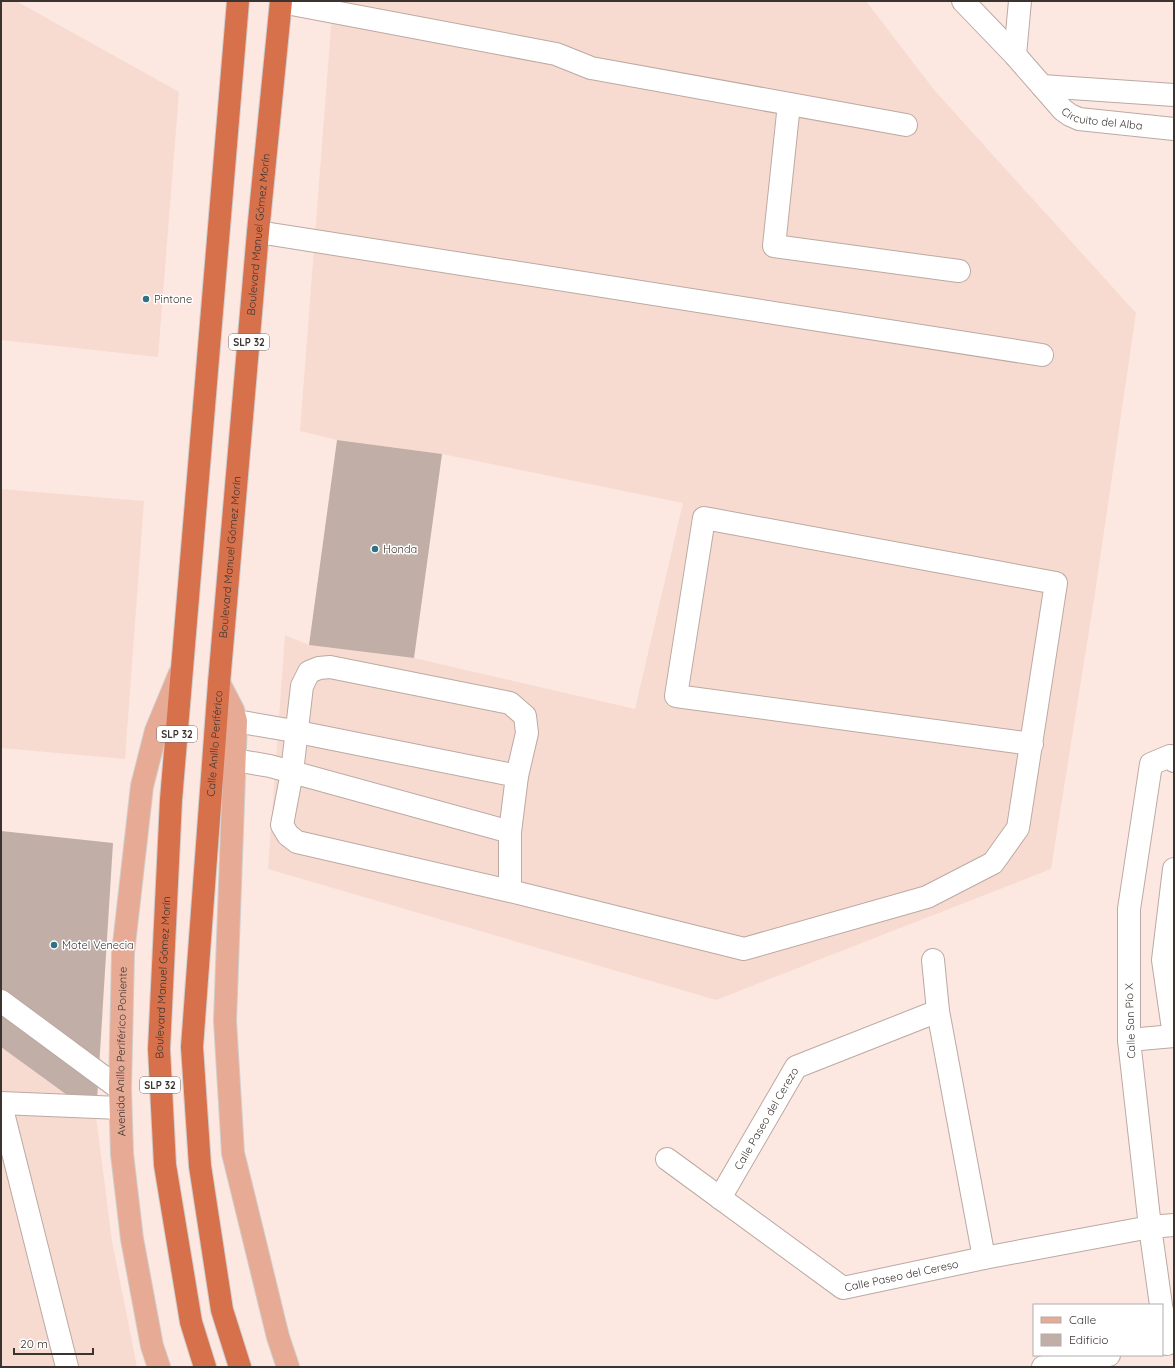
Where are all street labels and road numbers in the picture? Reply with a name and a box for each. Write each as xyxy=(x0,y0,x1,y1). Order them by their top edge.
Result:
street label: Circuito del Alba xyxy=(1059,104,1143,133)
street label: Boulevard Manuel Gómez Morín xyxy=(244,153,273,316)
road number: SLP 32 xyxy=(229,334,269,350)
street label: Boulevard Manuel Gómez Morín xyxy=(216,476,244,639)
street label: Calle Anillo Periférico xyxy=(204,690,225,797)
road number: SLP 32 xyxy=(157,726,197,742)
street label: Boulevard Manuel Gómez Morín xyxy=(152,896,173,1059)
street label: Avenida Anillo Periférico Poniente xyxy=(113,967,130,1137)
street label: Calle San Pío X xyxy=(1122,983,1138,1059)
street label: Calle Paseo del Cerezo xyxy=(731,1064,802,1172)
road number: SLP 32 xyxy=(140,1077,180,1093)
street label: Calle Paseo del Cereso xyxy=(843,1257,960,1294)

